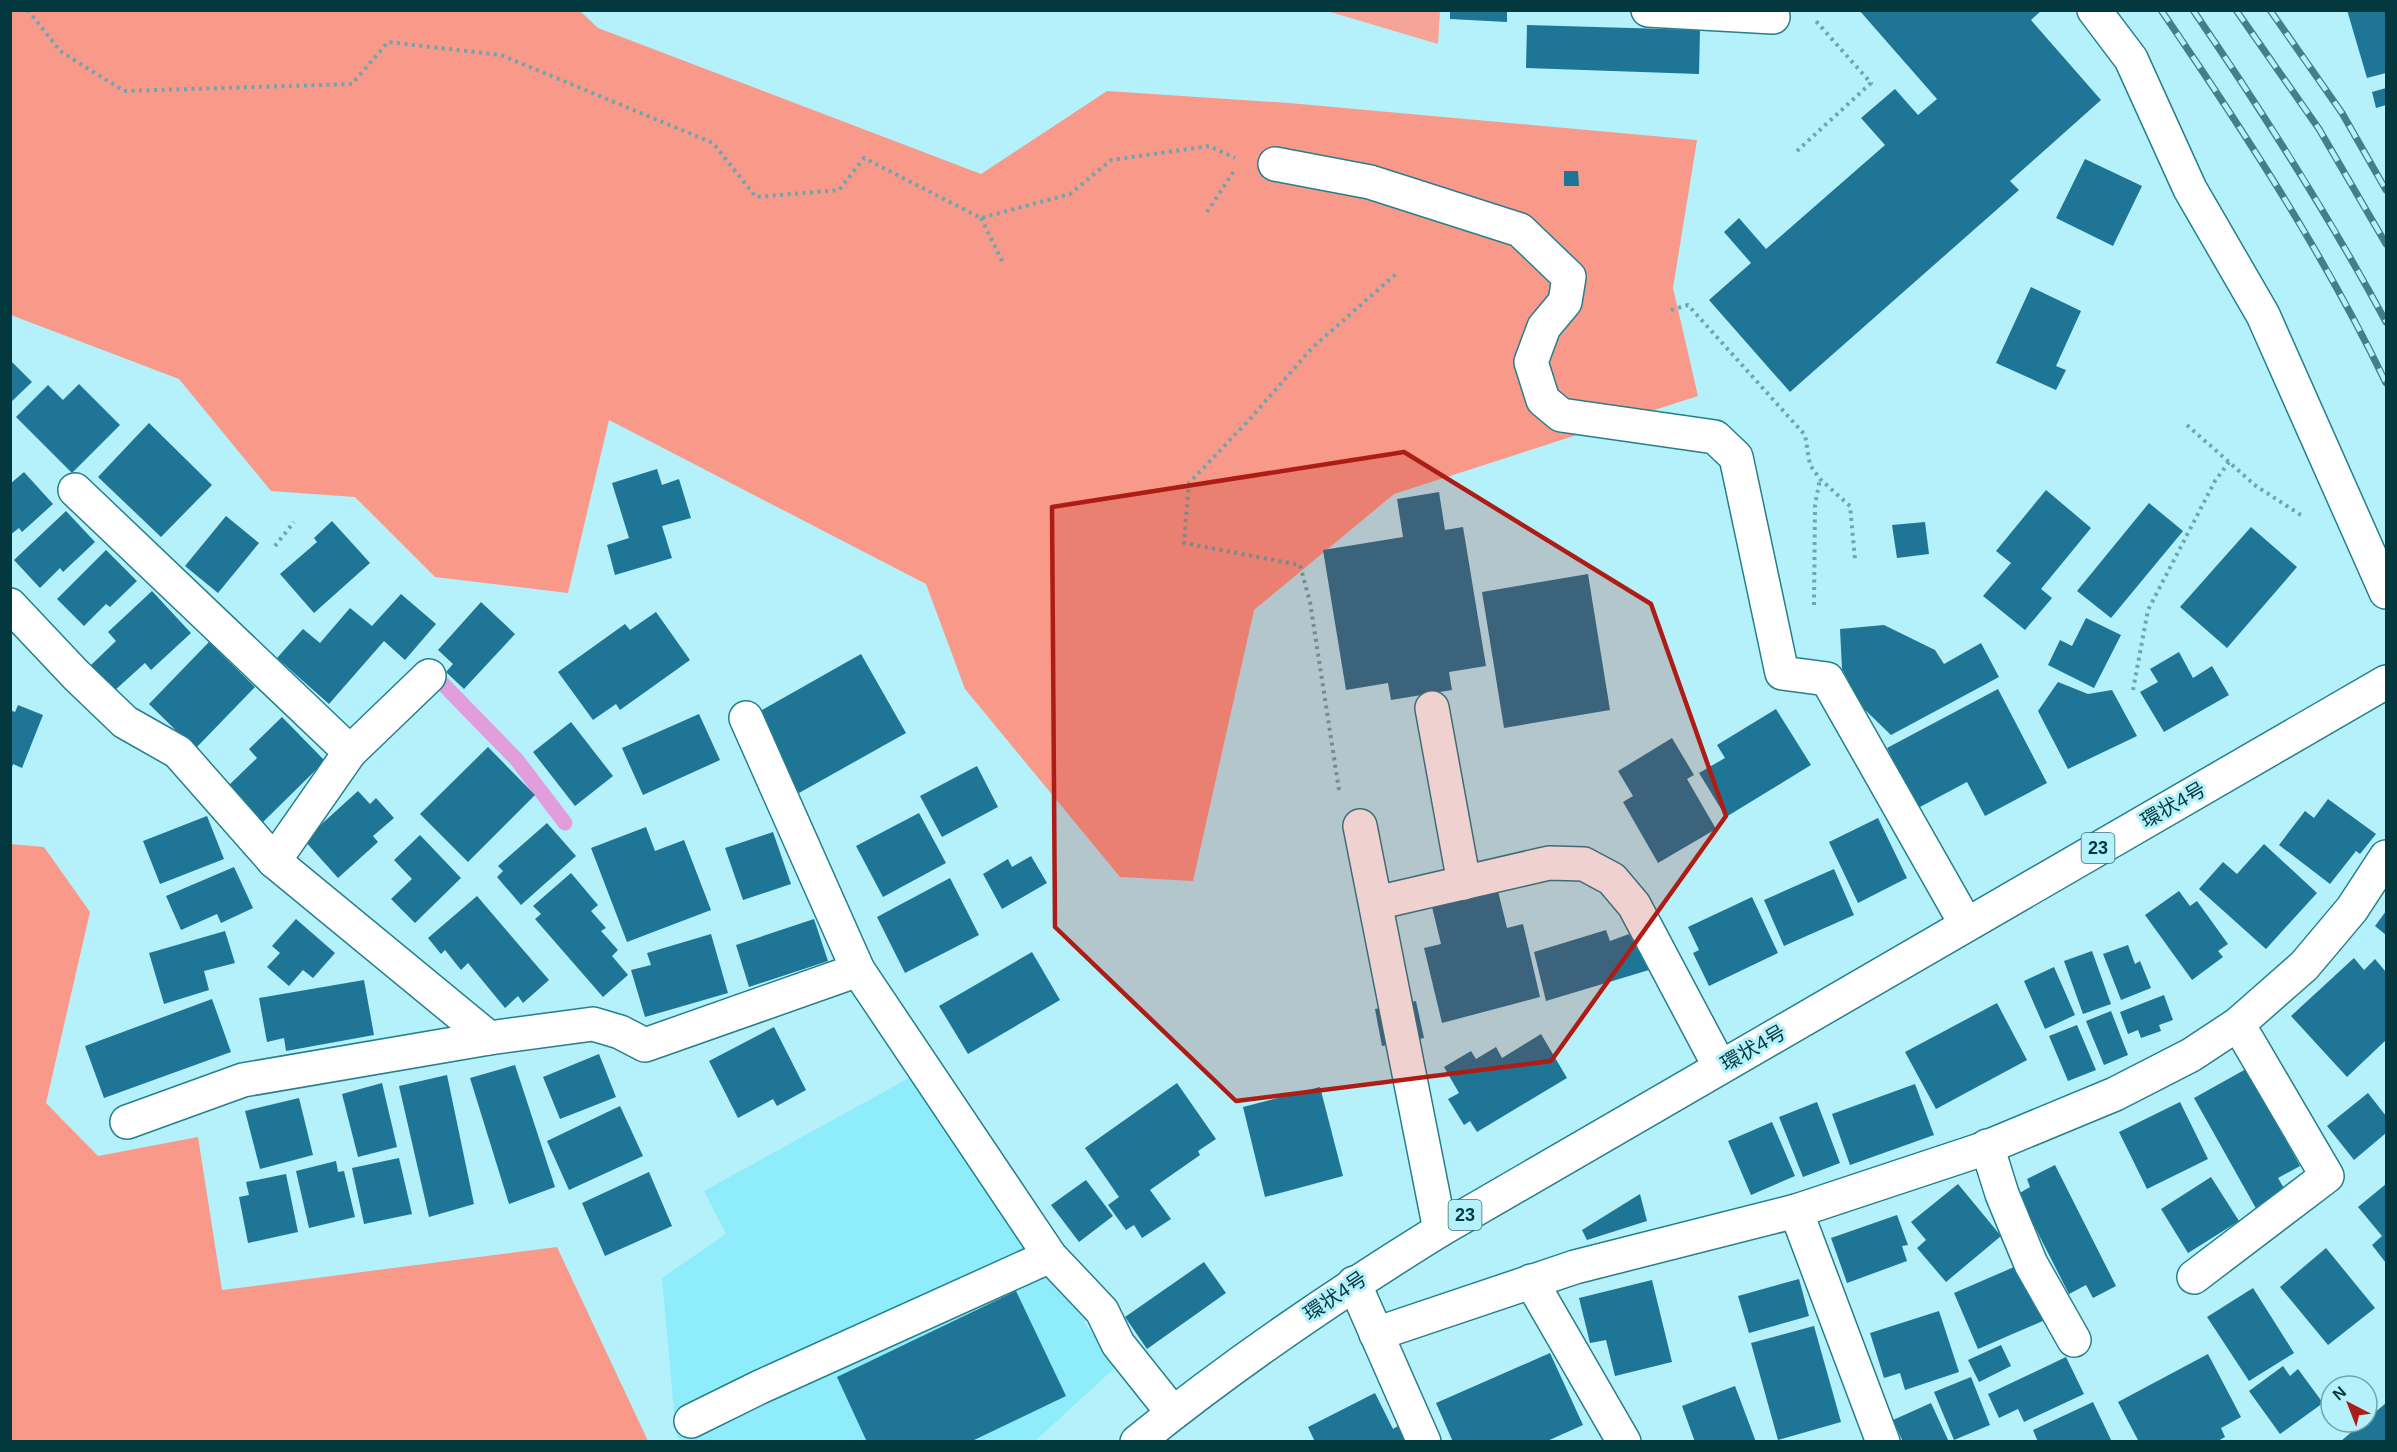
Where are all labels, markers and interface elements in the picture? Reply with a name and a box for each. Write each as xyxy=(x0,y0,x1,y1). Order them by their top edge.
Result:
street label: 環状4号 xyxy=(2137,778,2209,832)
road number: 23 xyxy=(2082,833,2114,863)
street label: 環状4号 xyxy=(1717,1021,1789,1075)
road number: 23 xyxy=(1448,1200,1482,1230)
street label: 環状4号 xyxy=(1299,1267,1371,1325)
north arrow xyxy=(2319,1374,2379,1434)
text: N xyxy=(2329,1383,2349,1403)

